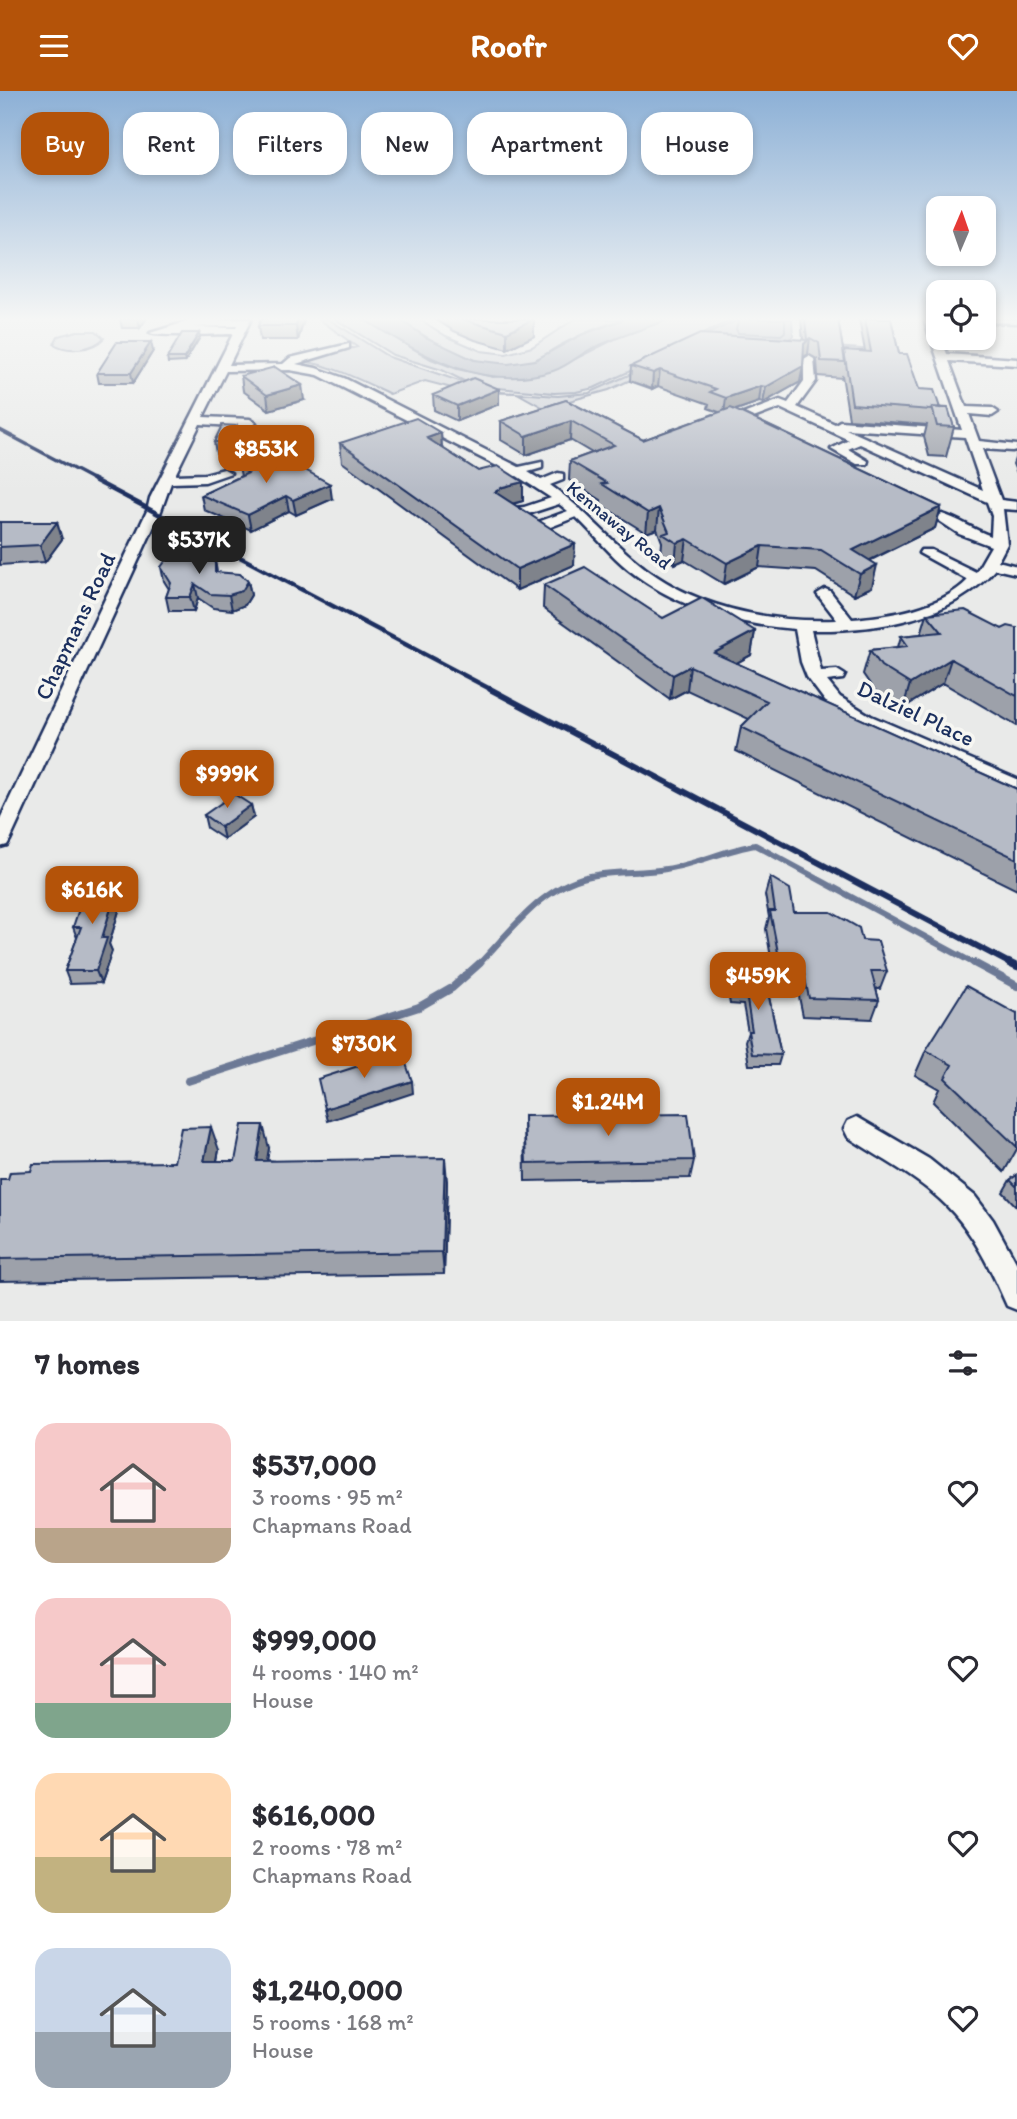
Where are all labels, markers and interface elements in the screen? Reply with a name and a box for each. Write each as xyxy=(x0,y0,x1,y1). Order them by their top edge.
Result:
icon: menu xyxy=(35,27,73,65)
text: Roofr xyxy=(471,27,546,65)
icon: heart xyxy=(944,27,982,65)
chip: Buy xyxy=(21,112,109,175)
chip: Rent xyxy=(123,112,219,175)
chip: Filters xyxy=(233,112,347,175)
chip: New xyxy=(361,112,453,175)
chip: Apartment xyxy=(467,112,627,175)
chip: House xyxy=(641,112,753,175)
north arrow xyxy=(926,196,996,266)
map controls xyxy=(926,196,996,350)
button: locate xyxy=(926,280,996,350)
pin: $853K xyxy=(217,425,315,485)
text: $853K xyxy=(234,434,298,462)
street label: Kennaway Road xyxy=(562,476,676,574)
pin: $537K xyxy=(150,517,248,576)
text: $537K xyxy=(168,525,230,553)
street label: Chapmans Road xyxy=(29,547,122,704)
street label: Dalziel Place xyxy=(853,674,979,752)
pin: $999K xyxy=(178,751,276,810)
text: $999K xyxy=(196,759,258,787)
pin: $616K xyxy=(43,867,141,926)
text: $616K xyxy=(61,875,123,903)
pin: $459K xyxy=(709,953,807,1012)
text: $459K xyxy=(726,961,790,989)
pin: $730K xyxy=(315,1021,413,1080)
text: $730K xyxy=(332,1029,396,1057)
pin: $1.24M xyxy=(551,1079,665,1138)
text: $1.24M xyxy=(572,1087,644,1115)
icon: filters xyxy=(944,1344,982,1382)
text: 7 homes xyxy=(35,1345,140,1382)
text: $537,000 xyxy=(252,1446,377,1483)
icon: home xyxy=(91,1451,175,1535)
icon: heart xyxy=(944,1474,982,1512)
text: 3 rooms · 95 m² xyxy=(252,1483,403,1511)
text: Chapmans Road xyxy=(252,1511,412,1539)
text: $999,000 xyxy=(252,1621,377,1658)
icon: home xyxy=(91,1626,175,1710)
icon: heart xyxy=(944,1649,982,1687)
text: 4 rooms · 140 m² xyxy=(252,1658,419,1686)
text: House xyxy=(252,1686,314,1714)
text: $616,000 xyxy=(252,1796,375,1833)
icon: home xyxy=(91,1801,175,1885)
icon: heart xyxy=(944,1824,982,1862)
text: 2 rooms · 78 m² xyxy=(252,1833,402,1861)
text: Chapmans Road xyxy=(252,1861,412,1889)
text: $1,240,000 xyxy=(252,1971,403,2008)
icon: home xyxy=(91,1976,175,2060)
icon: heart xyxy=(944,1999,982,2037)
text: 5 rooms · 168 m² xyxy=(252,2008,414,2036)
text: House xyxy=(252,2036,314,2064)

